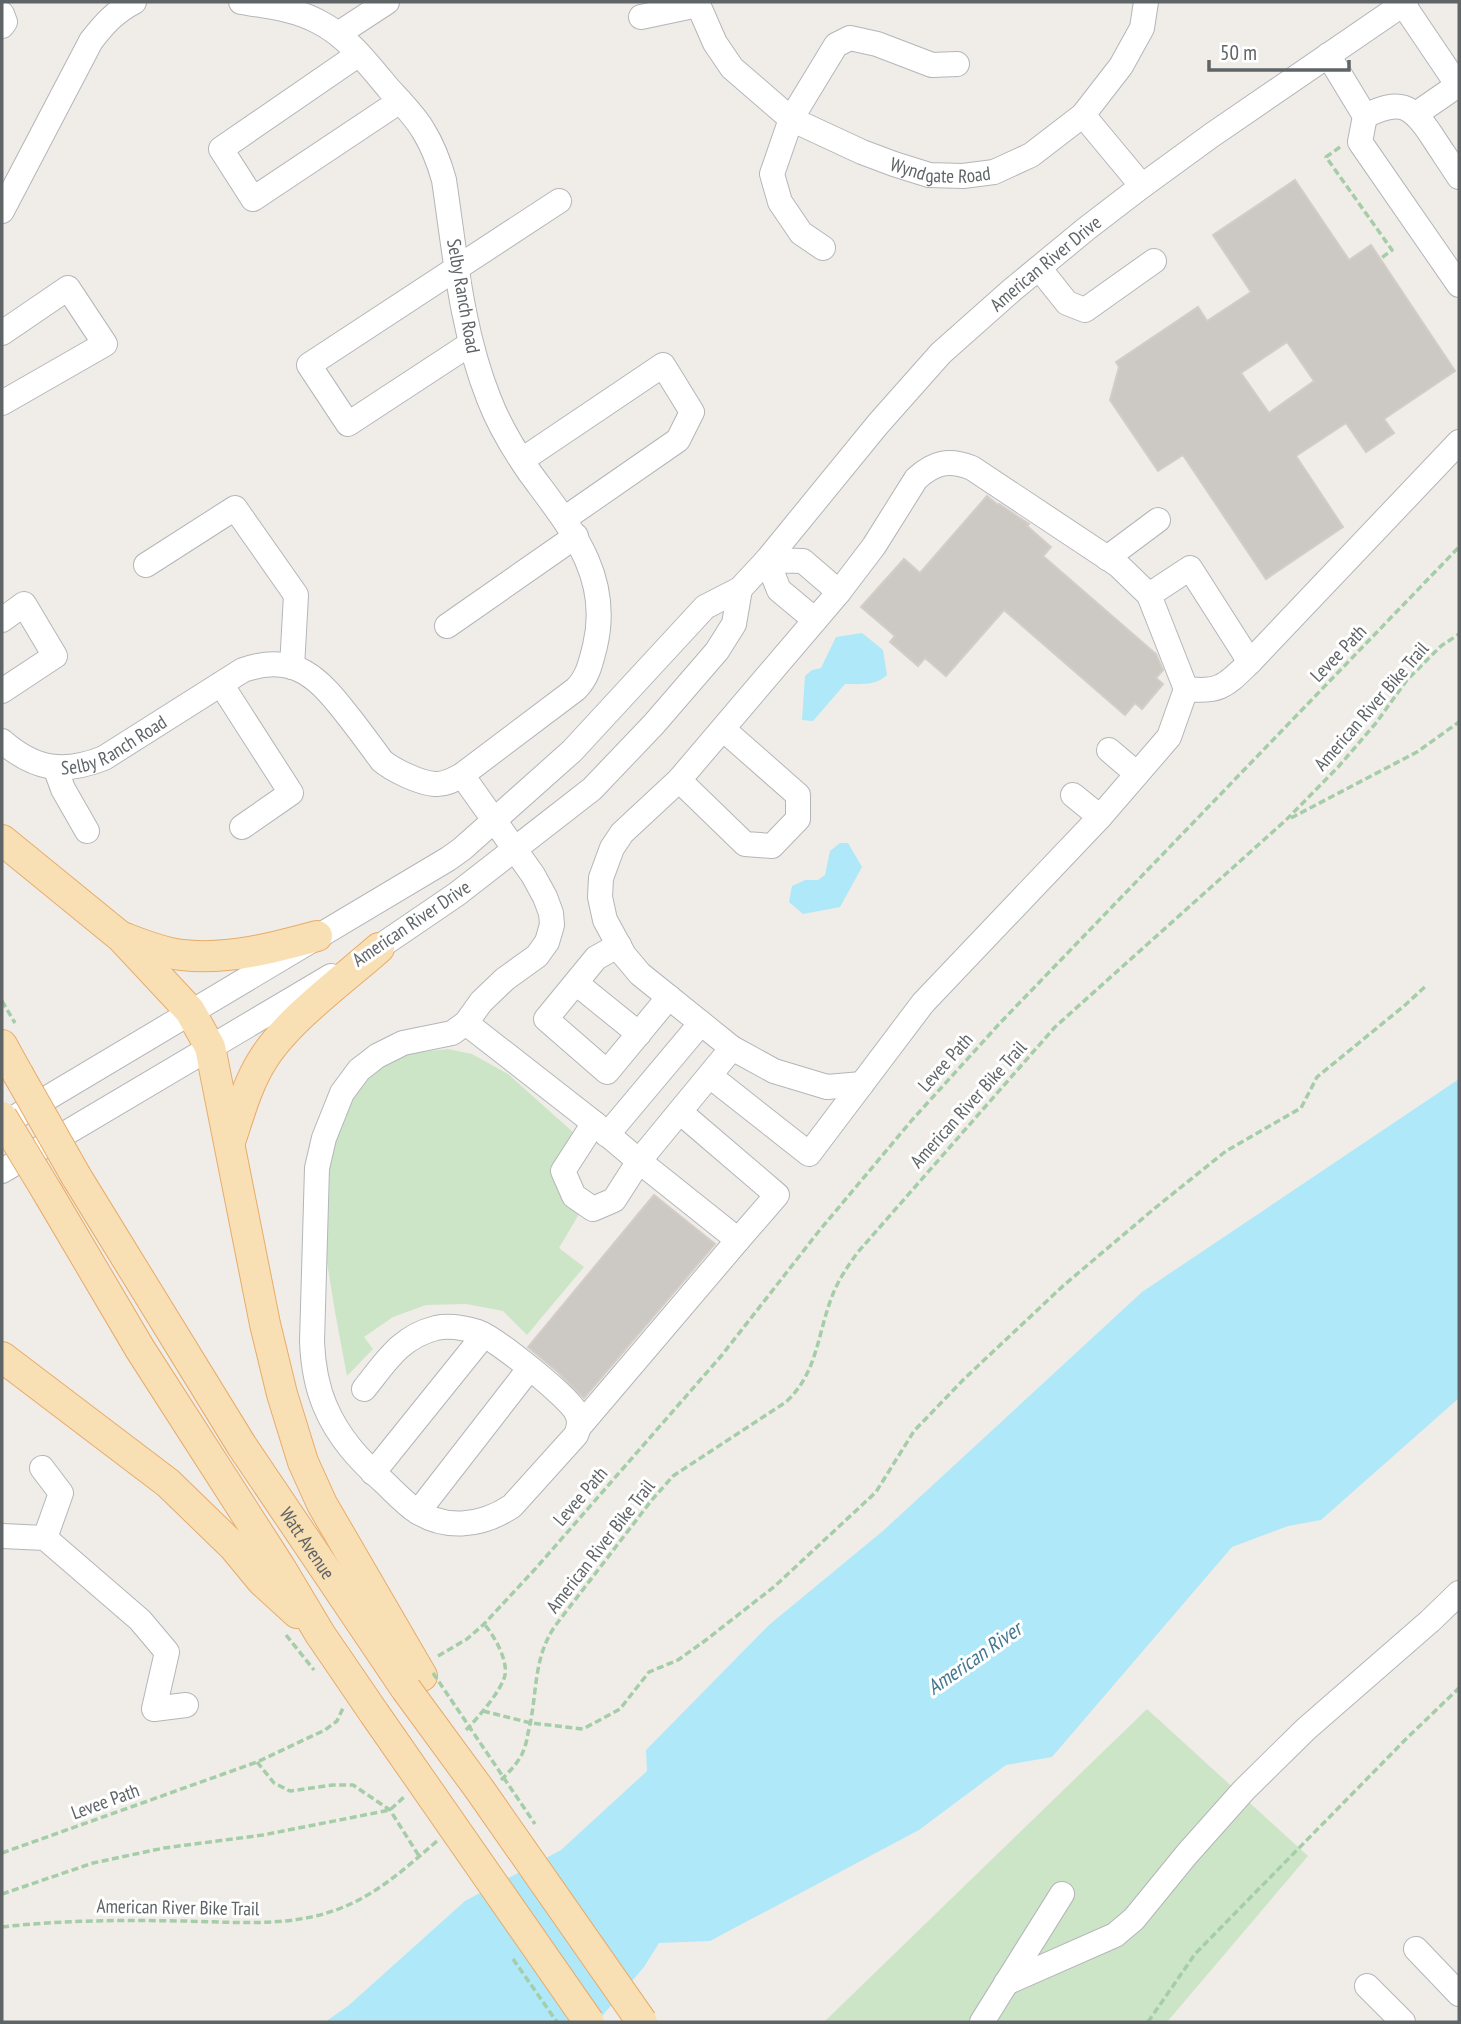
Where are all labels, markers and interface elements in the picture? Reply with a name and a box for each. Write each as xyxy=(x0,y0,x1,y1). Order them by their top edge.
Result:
scale bar xyxy=(1209,28,1349,72)
text: 50 m xyxy=(1220,39,1257,66)
street label: Wyndgate Road xyxy=(887,152,992,188)
street label: American River Drive xyxy=(985,210,1106,316)
street label: Selby Ranch Road xyxy=(442,237,486,355)
street label: Levee Path xyxy=(1305,619,1371,687)
street label: American River Bike Trail xyxy=(1309,636,1434,775)
street label: Selby Ranch Road xyxy=(61,710,171,779)
street label: American River Drive xyxy=(347,875,475,971)
street label: Levee Path xyxy=(912,1028,978,1096)
street label: American River Bike Trail xyxy=(905,1035,1032,1173)
street label: Levee Path xyxy=(548,1461,612,1531)
street label: American River Bike Trail xyxy=(540,1474,660,1618)
street label: Watt Avenue xyxy=(275,1502,340,1584)
water label: American River xyxy=(921,1614,1029,1700)
street label: Levee Path xyxy=(68,1778,142,1824)
street label: American River Bike Trail xyxy=(96,1894,260,1920)

